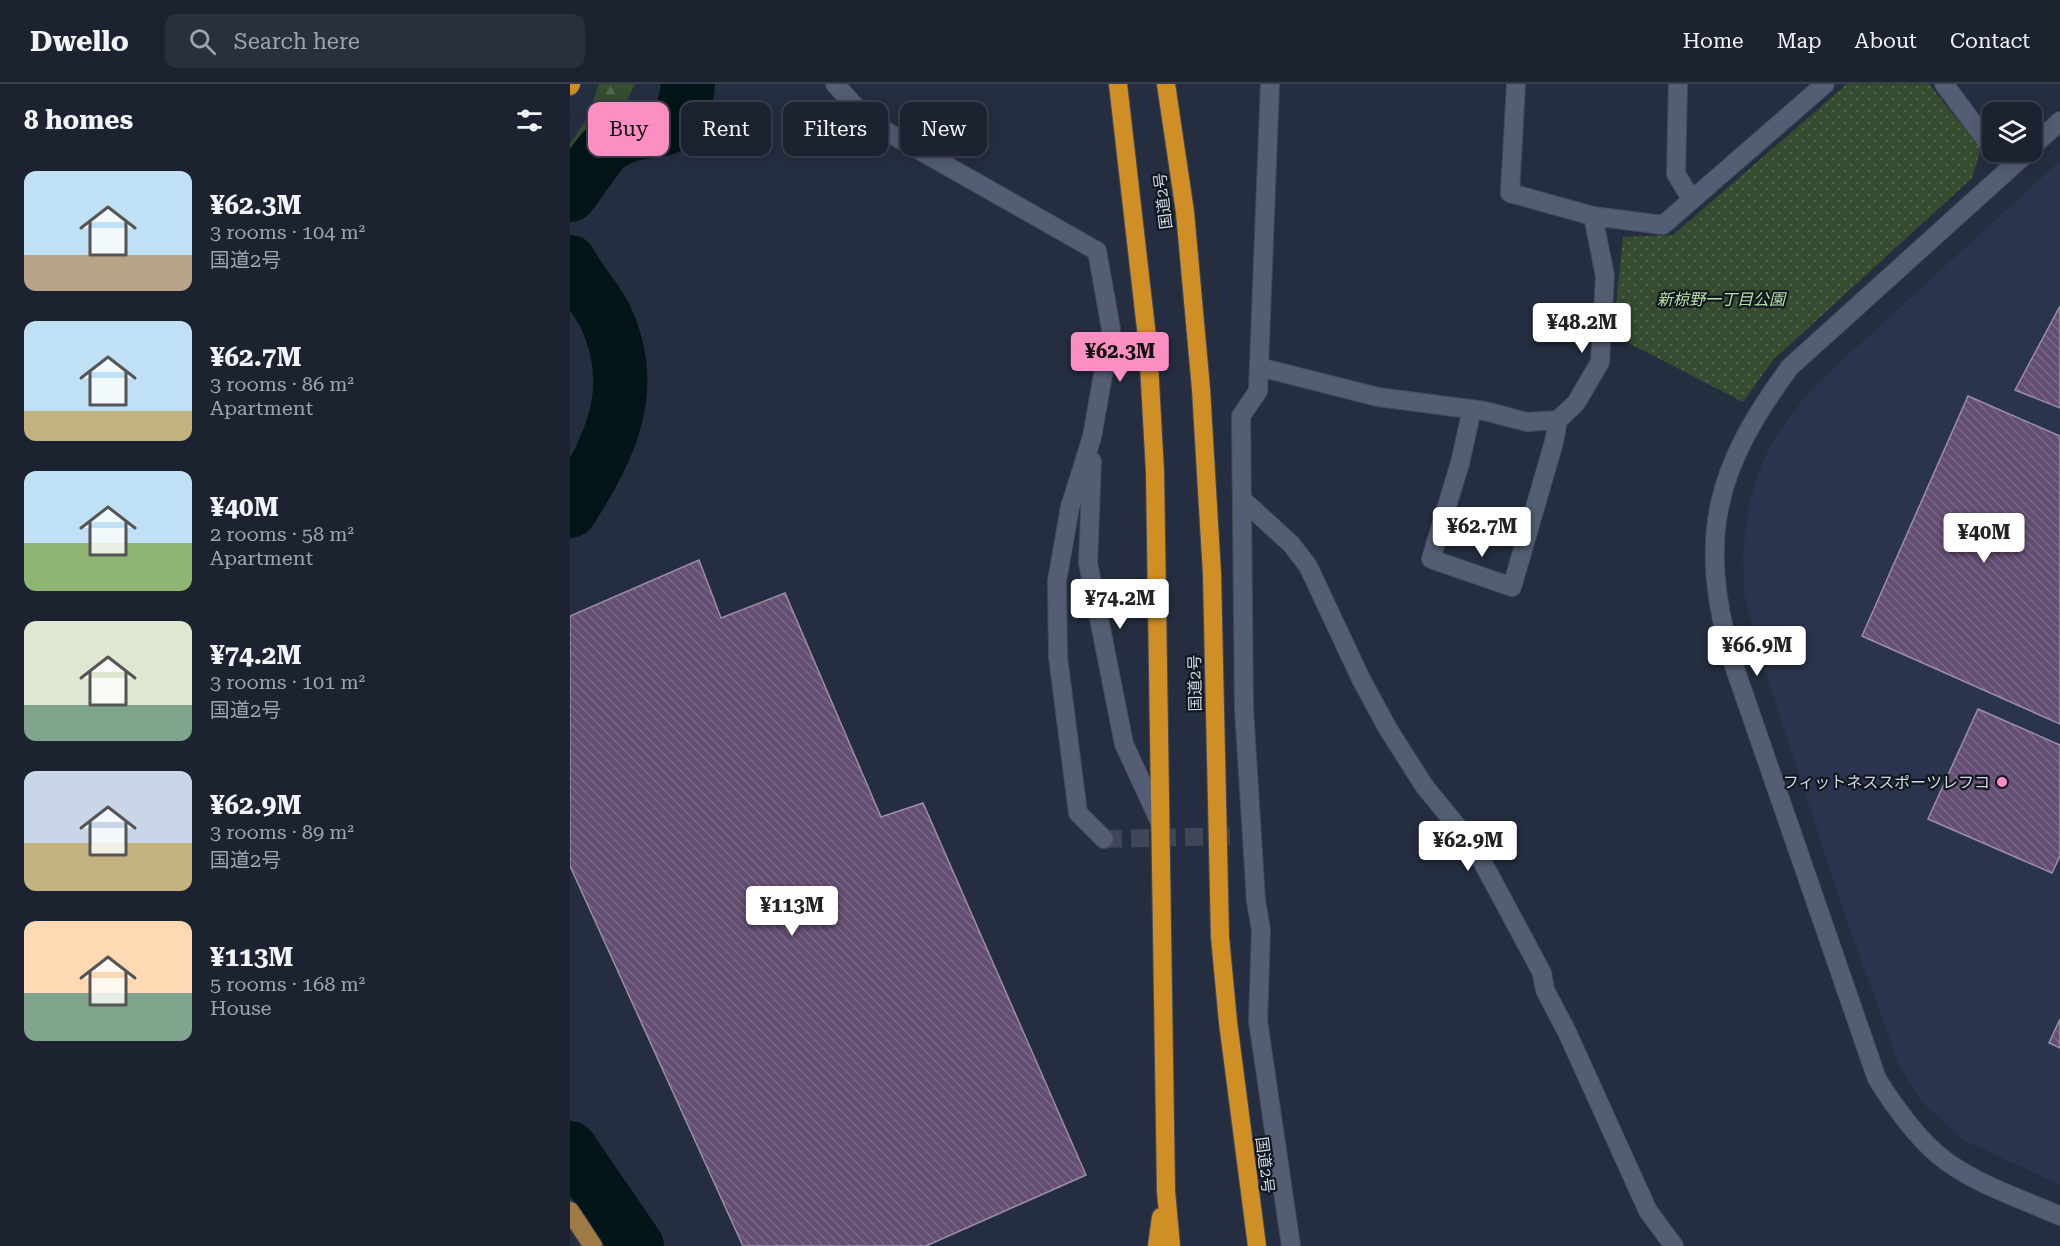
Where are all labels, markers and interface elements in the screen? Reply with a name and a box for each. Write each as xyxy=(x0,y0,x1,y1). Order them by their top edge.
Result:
search box xyxy=(165,14,585,68)
text: Dwello xyxy=(30,25,129,58)
icon: search xyxy=(186,25,219,58)
text: Search here xyxy=(234,29,360,54)
text: Home xyxy=(1683,29,1744,53)
text: Map xyxy=(1777,29,1822,53)
text: About xyxy=(1855,29,1917,53)
text: Contact xyxy=(1950,29,2030,53)
chip: Buy xyxy=(588,102,669,156)
chip: Rent xyxy=(681,102,771,156)
chip: Filters xyxy=(783,102,888,156)
chip: New xyxy=(900,102,987,156)
map controls xyxy=(1982,102,2042,162)
button: layers xyxy=(1982,102,2042,162)
icon: filters xyxy=(513,104,546,137)
text: 8 homes xyxy=(24,105,133,135)
street label: 国道2号 xyxy=(1150,172,1176,230)
text: ¥62.3M xyxy=(210,190,302,220)
icon: home xyxy=(72,195,144,267)
text: 3 rooms · 104 m² xyxy=(210,220,365,244)
text: 国道2号 xyxy=(210,248,281,272)
park label: 新椋野一丁目公園 xyxy=(1657,290,1787,309)
pin: ¥48.2M xyxy=(1533,303,1631,354)
text: ¥48.2M xyxy=(1547,310,1617,334)
pin: ¥62.3M xyxy=(1071,332,1169,383)
text: ¥62.3M xyxy=(1085,339,1155,363)
text: ¥62.7M xyxy=(210,342,302,372)
icon: home xyxy=(72,345,144,417)
text: 3 rooms · 86 m² xyxy=(210,372,354,396)
text: Apartment xyxy=(210,396,313,420)
text: ¥40M xyxy=(210,492,279,522)
icon: home xyxy=(72,495,144,567)
pin: ¥62.7M xyxy=(1433,507,1531,558)
pin: ¥40M xyxy=(1948,513,2020,564)
text: ¥62.7M xyxy=(1447,514,1517,538)
text: ¥40M xyxy=(1958,520,2010,544)
text: 2 rooms · 58 m² xyxy=(210,522,354,546)
text: Apartment xyxy=(210,546,313,570)
pin: ¥74.2M xyxy=(1071,579,1169,630)
text: ¥74.2M xyxy=(1085,586,1155,610)
pin: ¥66.9M xyxy=(1708,626,1806,677)
text: ¥66.9M xyxy=(1722,633,1792,657)
text: ¥74.2M xyxy=(210,640,302,670)
icon: home xyxy=(72,645,144,717)
street label: 国道2号 xyxy=(1185,654,1205,712)
text: 3 rooms · 101 m² xyxy=(210,670,365,694)
text: 国道2号 xyxy=(210,698,281,722)
place label: フィットネススポーツレフコ xyxy=(1783,773,1990,792)
marker: フィットネススポーツレフコ xyxy=(1995,775,2009,789)
text: ¥62.9M xyxy=(210,790,302,820)
icon: home xyxy=(72,795,144,867)
text: 3 rooms · 89 m² xyxy=(210,820,354,844)
pin: ¥62.9M xyxy=(1419,821,1517,872)
text: ¥62.9M xyxy=(1433,828,1503,852)
text: 国道2号 xyxy=(210,848,281,872)
pin: ¥113M xyxy=(750,886,834,937)
text: ¥113M xyxy=(760,893,824,917)
text: ¥113M xyxy=(210,942,293,972)
icon: home xyxy=(72,945,144,1017)
text: 5 rooms · 168 m² xyxy=(210,972,365,996)
text: House xyxy=(210,996,272,1020)
street label: 国道2号 xyxy=(1252,1136,1278,1194)

